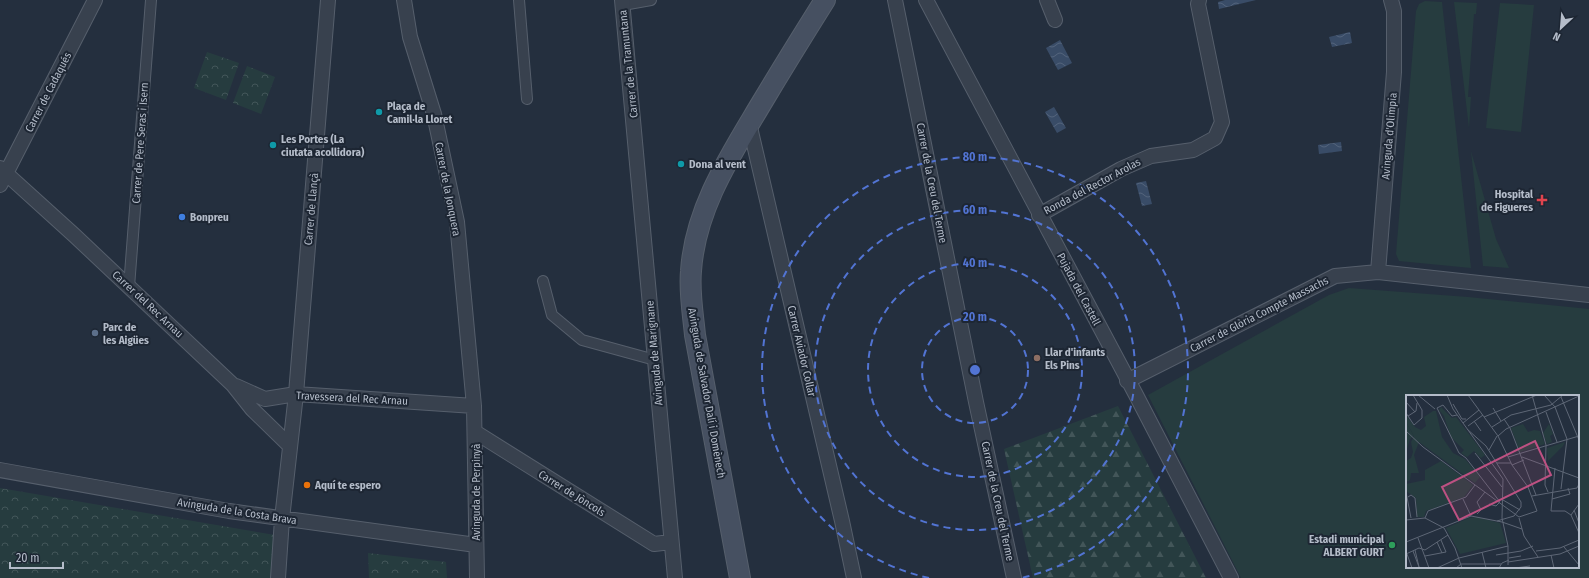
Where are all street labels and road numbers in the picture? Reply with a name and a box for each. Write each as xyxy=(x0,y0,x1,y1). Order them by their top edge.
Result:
street label: Carrer de la Tramuntana xyxy=(616,9,641,119)
street label: Carrer de Cadaqués xyxy=(23,50,74,134)
street label: Carrer de Pere Seras i Isern xyxy=(130,82,151,204)
street label: Avinguda d'Olimpia xyxy=(1379,92,1400,180)
street label: Carrer de la Creu del Terme xyxy=(913,122,950,244)
street label: Carrer de la Jonquera xyxy=(432,141,463,237)
street label: Ronda del Rector Arolas xyxy=(1042,155,1143,217)
street label: Carrer de Llançà xyxy=(302,172,321,246)
street label: Pujada del Castell xyxy=(1054,251,1103,328)
street label: Carrer del Rec Arnau xyxy=(110,268,186,341)
street label: Carrer de Glòria Compte Massachs xyxy=(1188,274,1331,355)
street label: Avinguda de Marignane xyxy=(643,300,666,406)
street label: Carrer Aviador Collar xyxy=(785,304,818,398)
street label: Avinguda de Salvador Dalí i Domènech xyxy=(685,307,728,479)
street label: Travessera del Rec Arnau xyxy=(296,389,408,408)
street label: Carrer de la Creu del Terme xyxy=(978,440,1017,562)
street label: Avinguda de Perpinyà xyxy=(470,443,483,541)
street label: Carrer de Jòncols xyxy=(536,468,608,519)
street label: Avinguda de la Costa Brava xyxy=(176,496,298,527)

